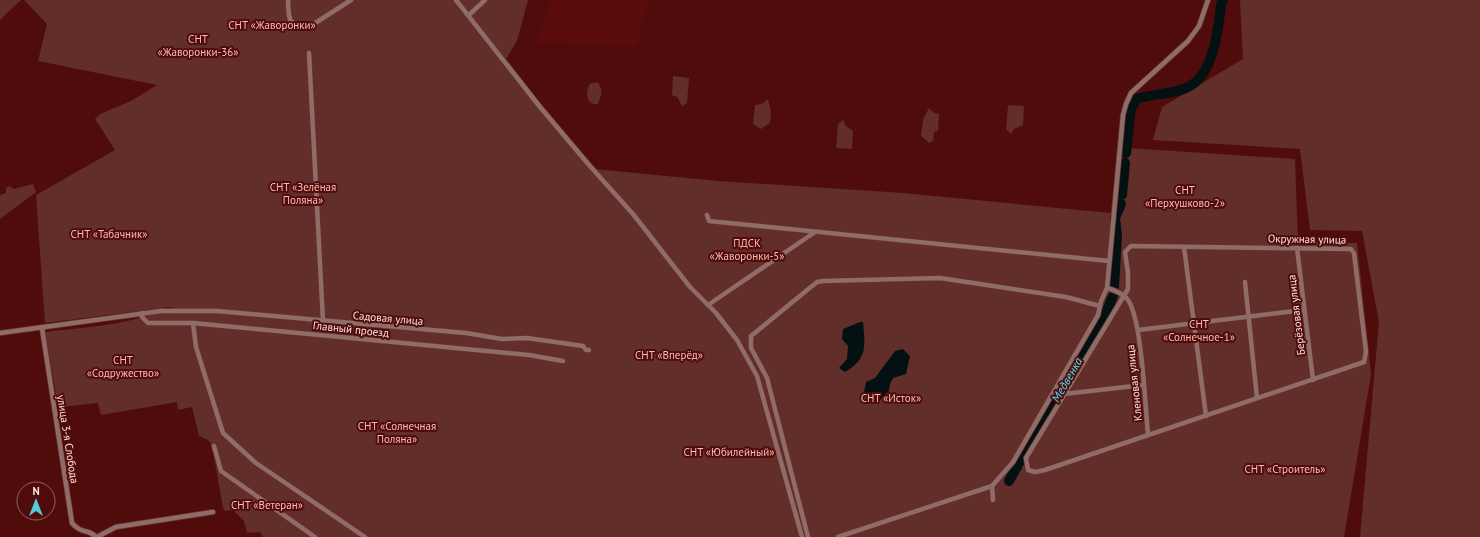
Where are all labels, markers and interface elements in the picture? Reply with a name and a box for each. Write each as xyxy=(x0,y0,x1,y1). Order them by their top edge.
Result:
park label: СНТ «Жаворонки» xyxy=(228,18,316,32)
park label: СНТ «Жаворонки-36» xyxy=(157,32,239,59)
park label: СНТ «Зелёная Поляна» xyxy=(270,180,336,207)
park label: СНТ «Перхушково-2» xyxy=(1145,183,1225,210)
park label: СНТ «Табачник» xyxy=(70,227,148,241)
street label: Окружная улица xyxy=(1268,231,1346,247)
park label: ПДСК «Жаворонки-5» xyxy=(709,236,785,263)
street label: Берёзовая улица xyxy=(1284,274,1308,356)
street label: Садовая улица xyxy=(352,308,424,328)
park label: СНТ «Солнечное-1» xyxy=(1163,317,1235,344)
street label: Главный проезд xyxy=(312,318,390,340)
street label: Кленовая улица xyxy=(1123,344,1145,422)
park label: СНТ «Вперёд» xyxy=(635,348,703,362)
park label: СНТ «Содружество» xyxy=(87,353,159,380)
water label: Медвенка xyxy=(1048,355,1085,405)
park label: СНТ «Исток» xyxy=(861,391,921,405)
street label: улица 3-я Слобода xyxy=(54,394,82,484)
park label: СНТ «Солнечная Поляна» xyxy=(358,419,436,446)
park label: СНТ «Юбилейный» xyxy=(684,445,774,459)
park label: СНТ «Строитель» xyxy=(1245,462,1325,476)
north arrow xyxy=(16,481,56,521)
text: N xyxy=(32,484,40,498)
park label: СНТ «Ветеран» xyxy=(231,498,303,512)

